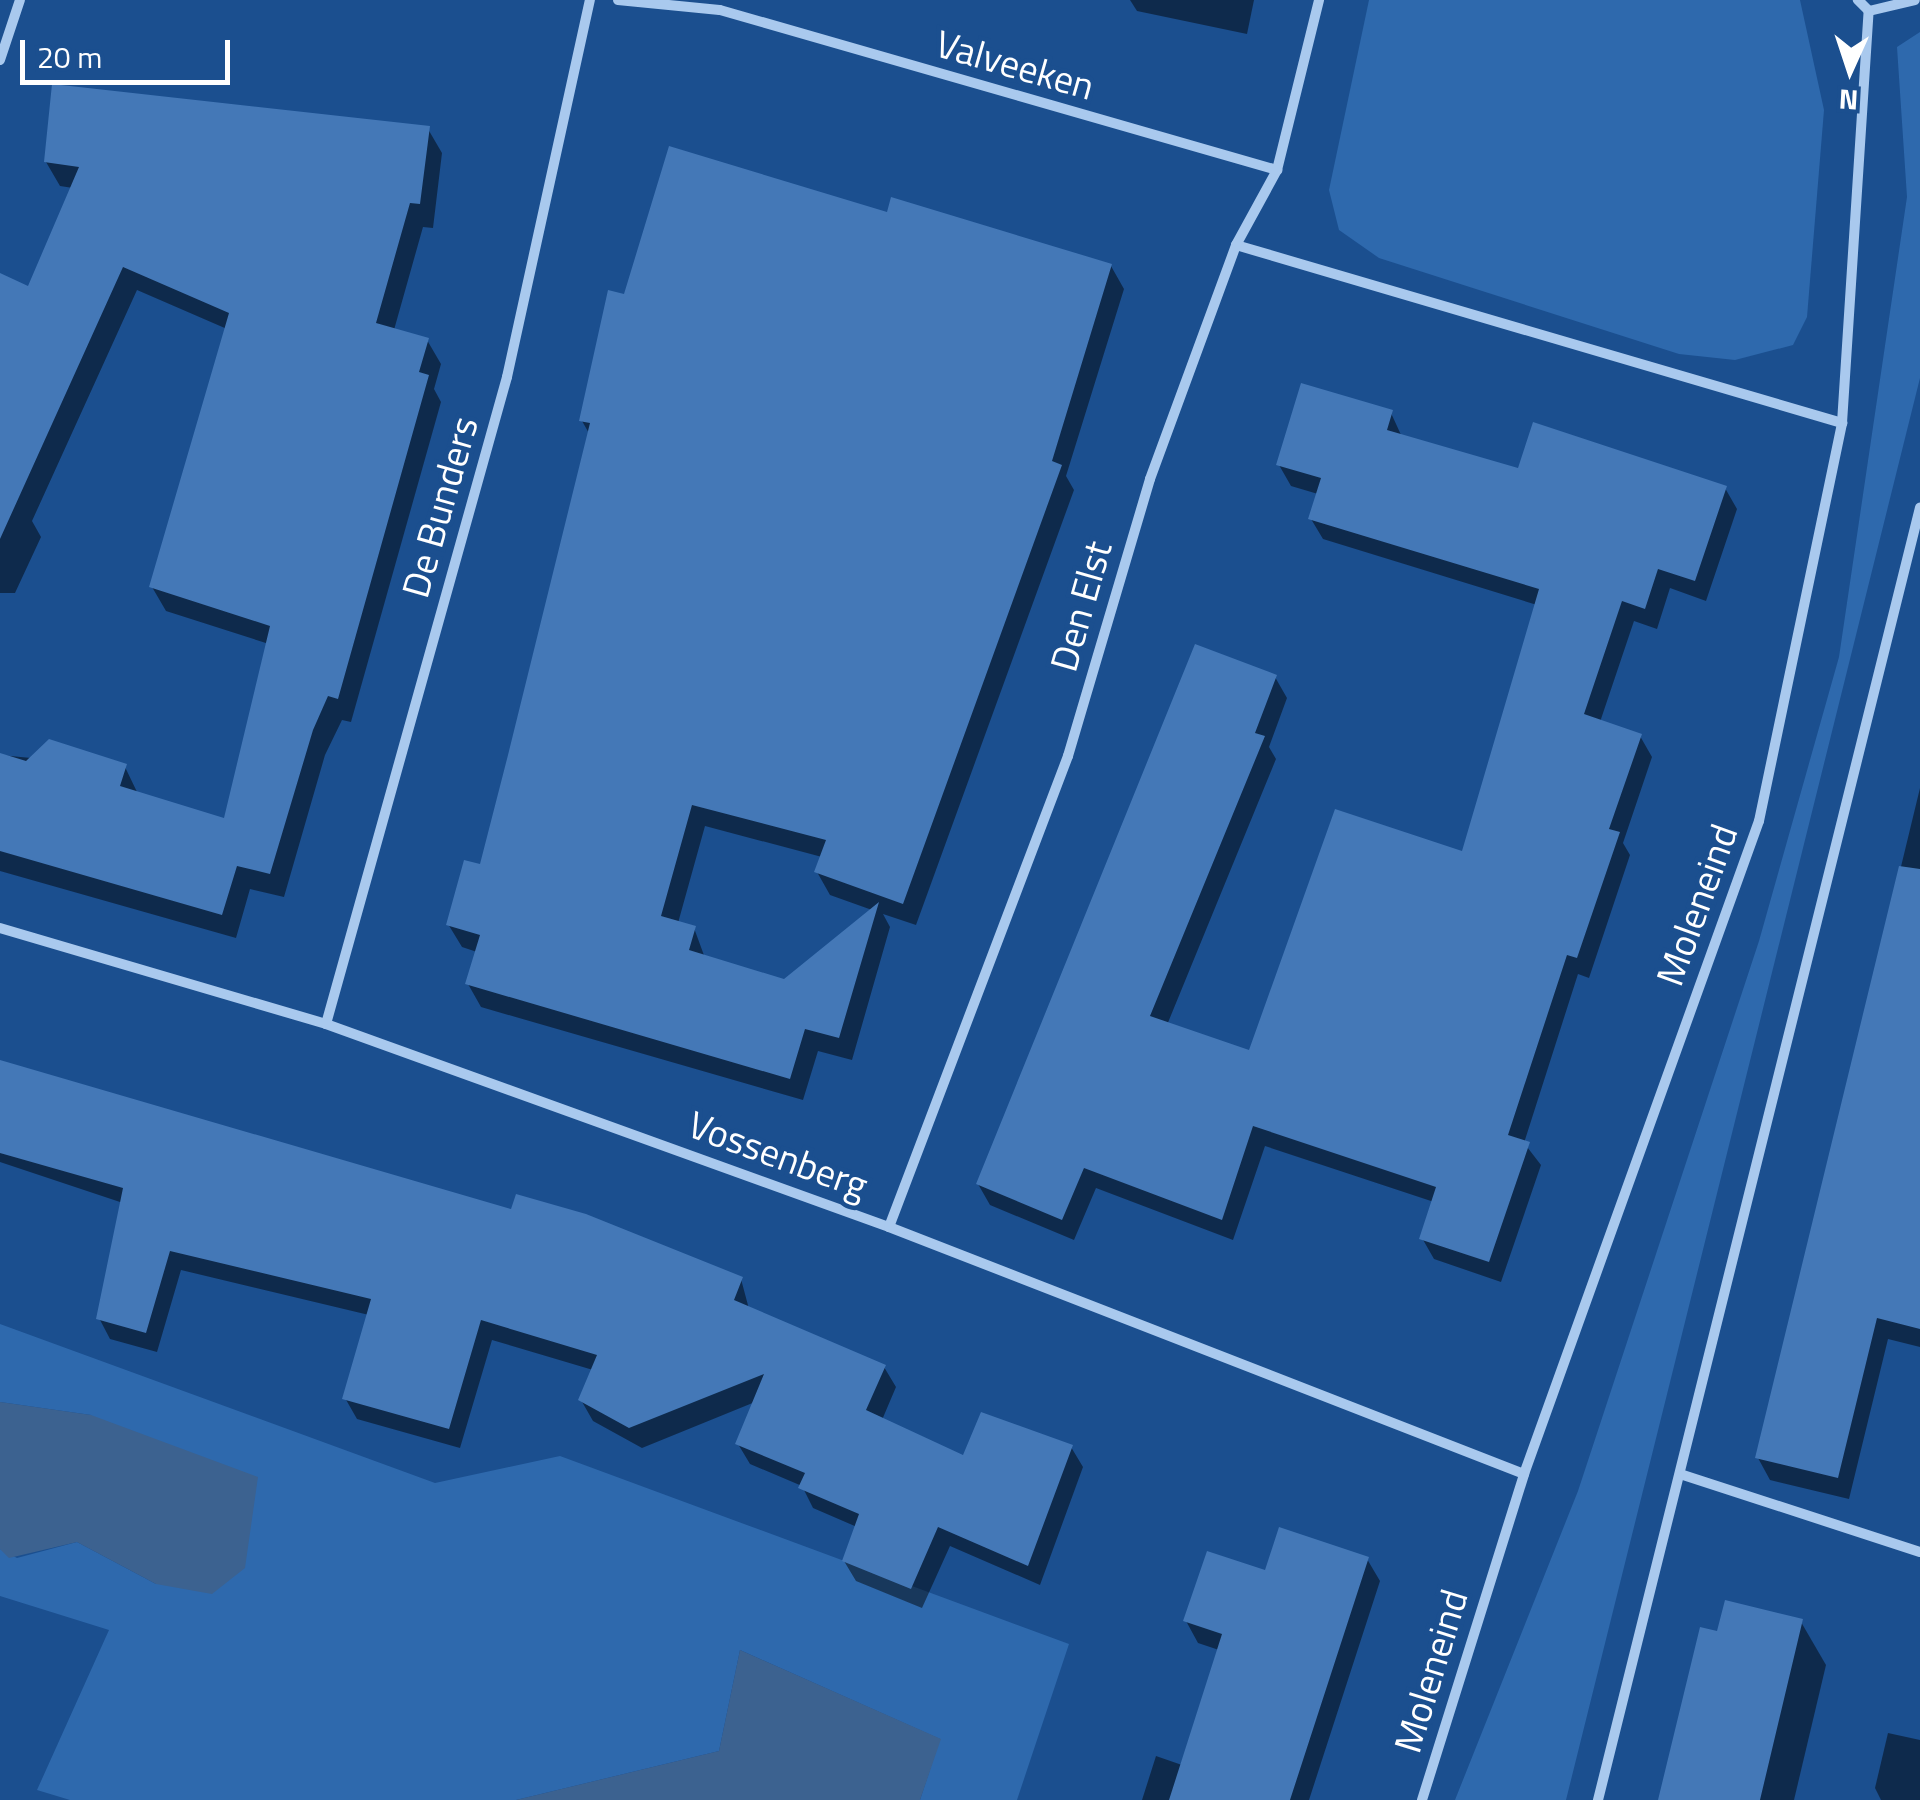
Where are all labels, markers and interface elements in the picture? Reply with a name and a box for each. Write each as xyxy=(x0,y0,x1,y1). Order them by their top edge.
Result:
scale bar xyxy=(25,20,235,82)
north arrow xyxy=(1800,20,1900,120)
street label: Valveeken xyxy=(931,21,1099,109)
text: 20 m xyxy=(37,34,102,80)
text: N xyxy=(1838,78,1859,122)
street label: De Bunders xyxy=(392,411,488,603)
street label: Den Elst xyxy=(1041,536,1121,676)
street label: Moleneind xyxy=(1647,818,1747,992)
street label: Vossenberg xyxy=(682,1102,874,1208)
street label: Moleneind xyxy=(1385,1584,1477,1758)

